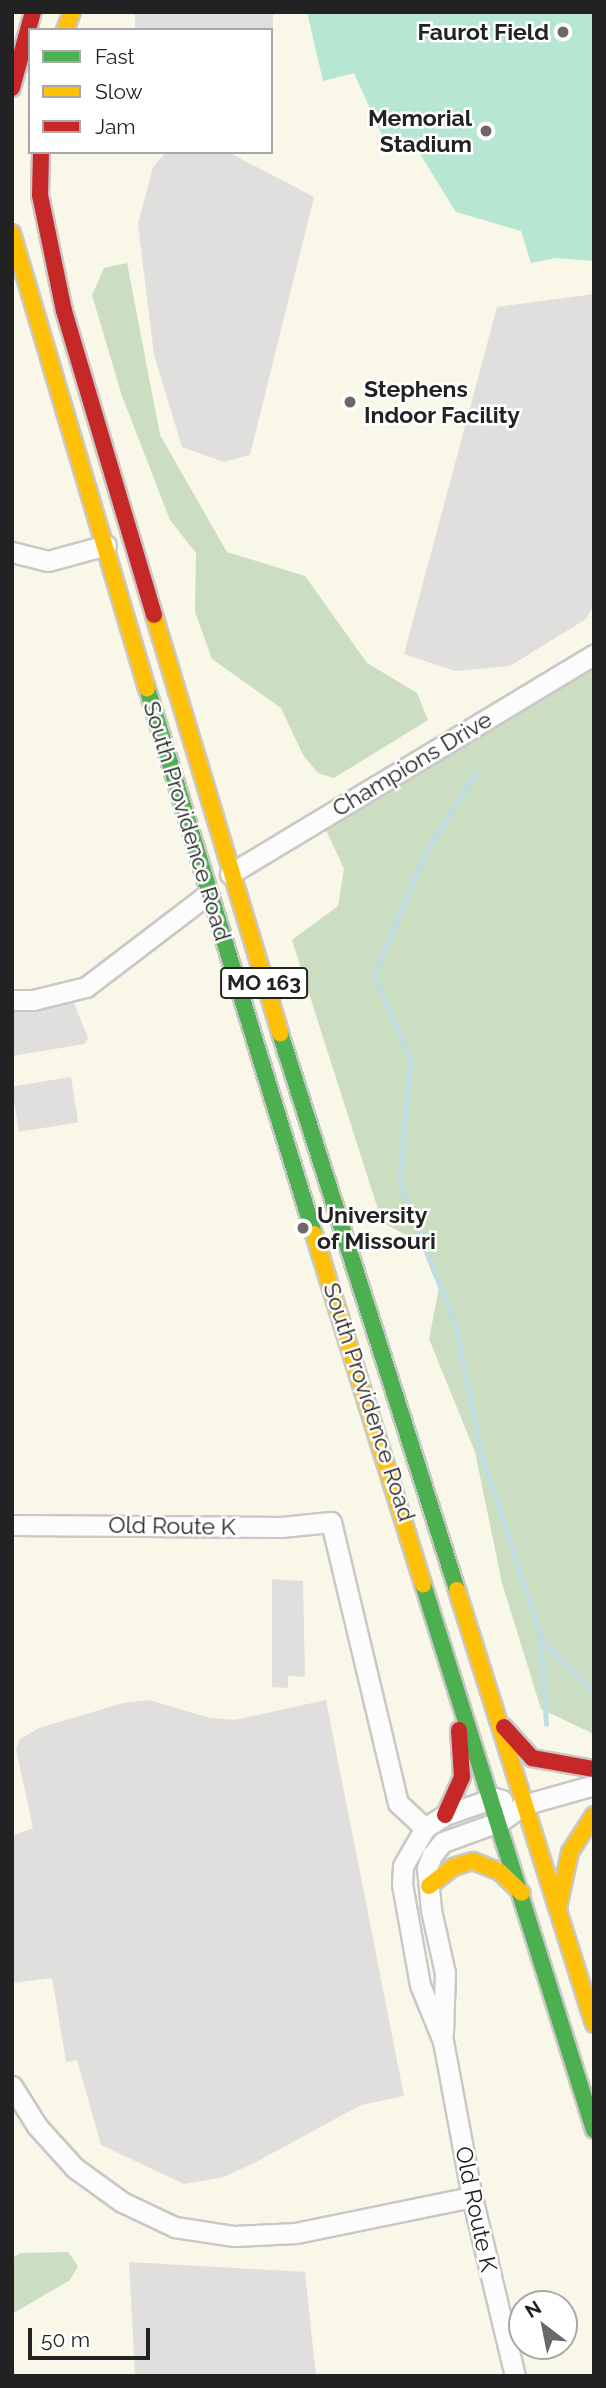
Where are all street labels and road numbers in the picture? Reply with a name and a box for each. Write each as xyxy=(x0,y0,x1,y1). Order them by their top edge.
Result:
street label: South Providence Road xyxy=(137,698,237,944)
street label: Champions Drive xyxy=(327,706,497,822)
road number: MO 163 xyxy=(218,965,310,1000)
street label: South Providence Road xyxy=(317,1279,421,1525)
street label: Old Route K xyxy=(108,1511,236,1541)
street label: Old Route K xyxy=(449,2144,503,2274)

